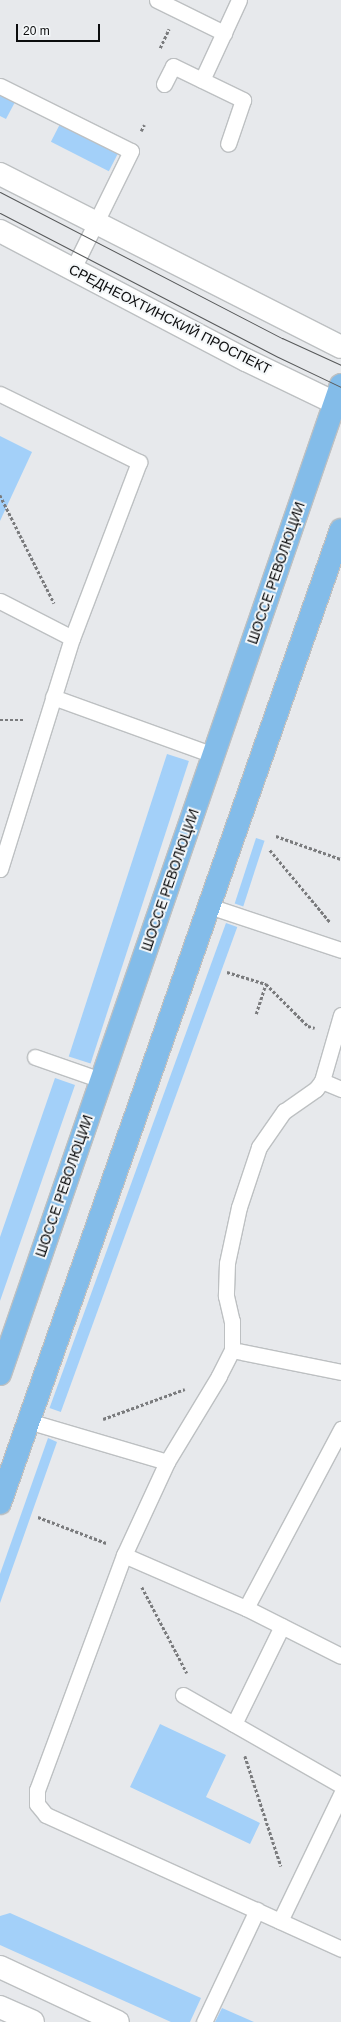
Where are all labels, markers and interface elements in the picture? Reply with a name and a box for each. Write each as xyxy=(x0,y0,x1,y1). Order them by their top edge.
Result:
scale bar xyxy=(18,16,102,42)
text: 20 m xyxy=(23,24,50,38)
street label: СРЕДНЕОХТИНСКИЙ ПРОСПЕКТ xyxy=(66,261,274,377)
street label: ШОССЕ РЕВОЛЮЦИИ xyxy=(244,500,308,646)
street label: ШОССЕ РЕВОЛЮЦИИ xyxy=(138,807,202,953)
street label: ШОССЕ РЕВОЛЮЦИИ xyxy=(32,1113,96,1259)

